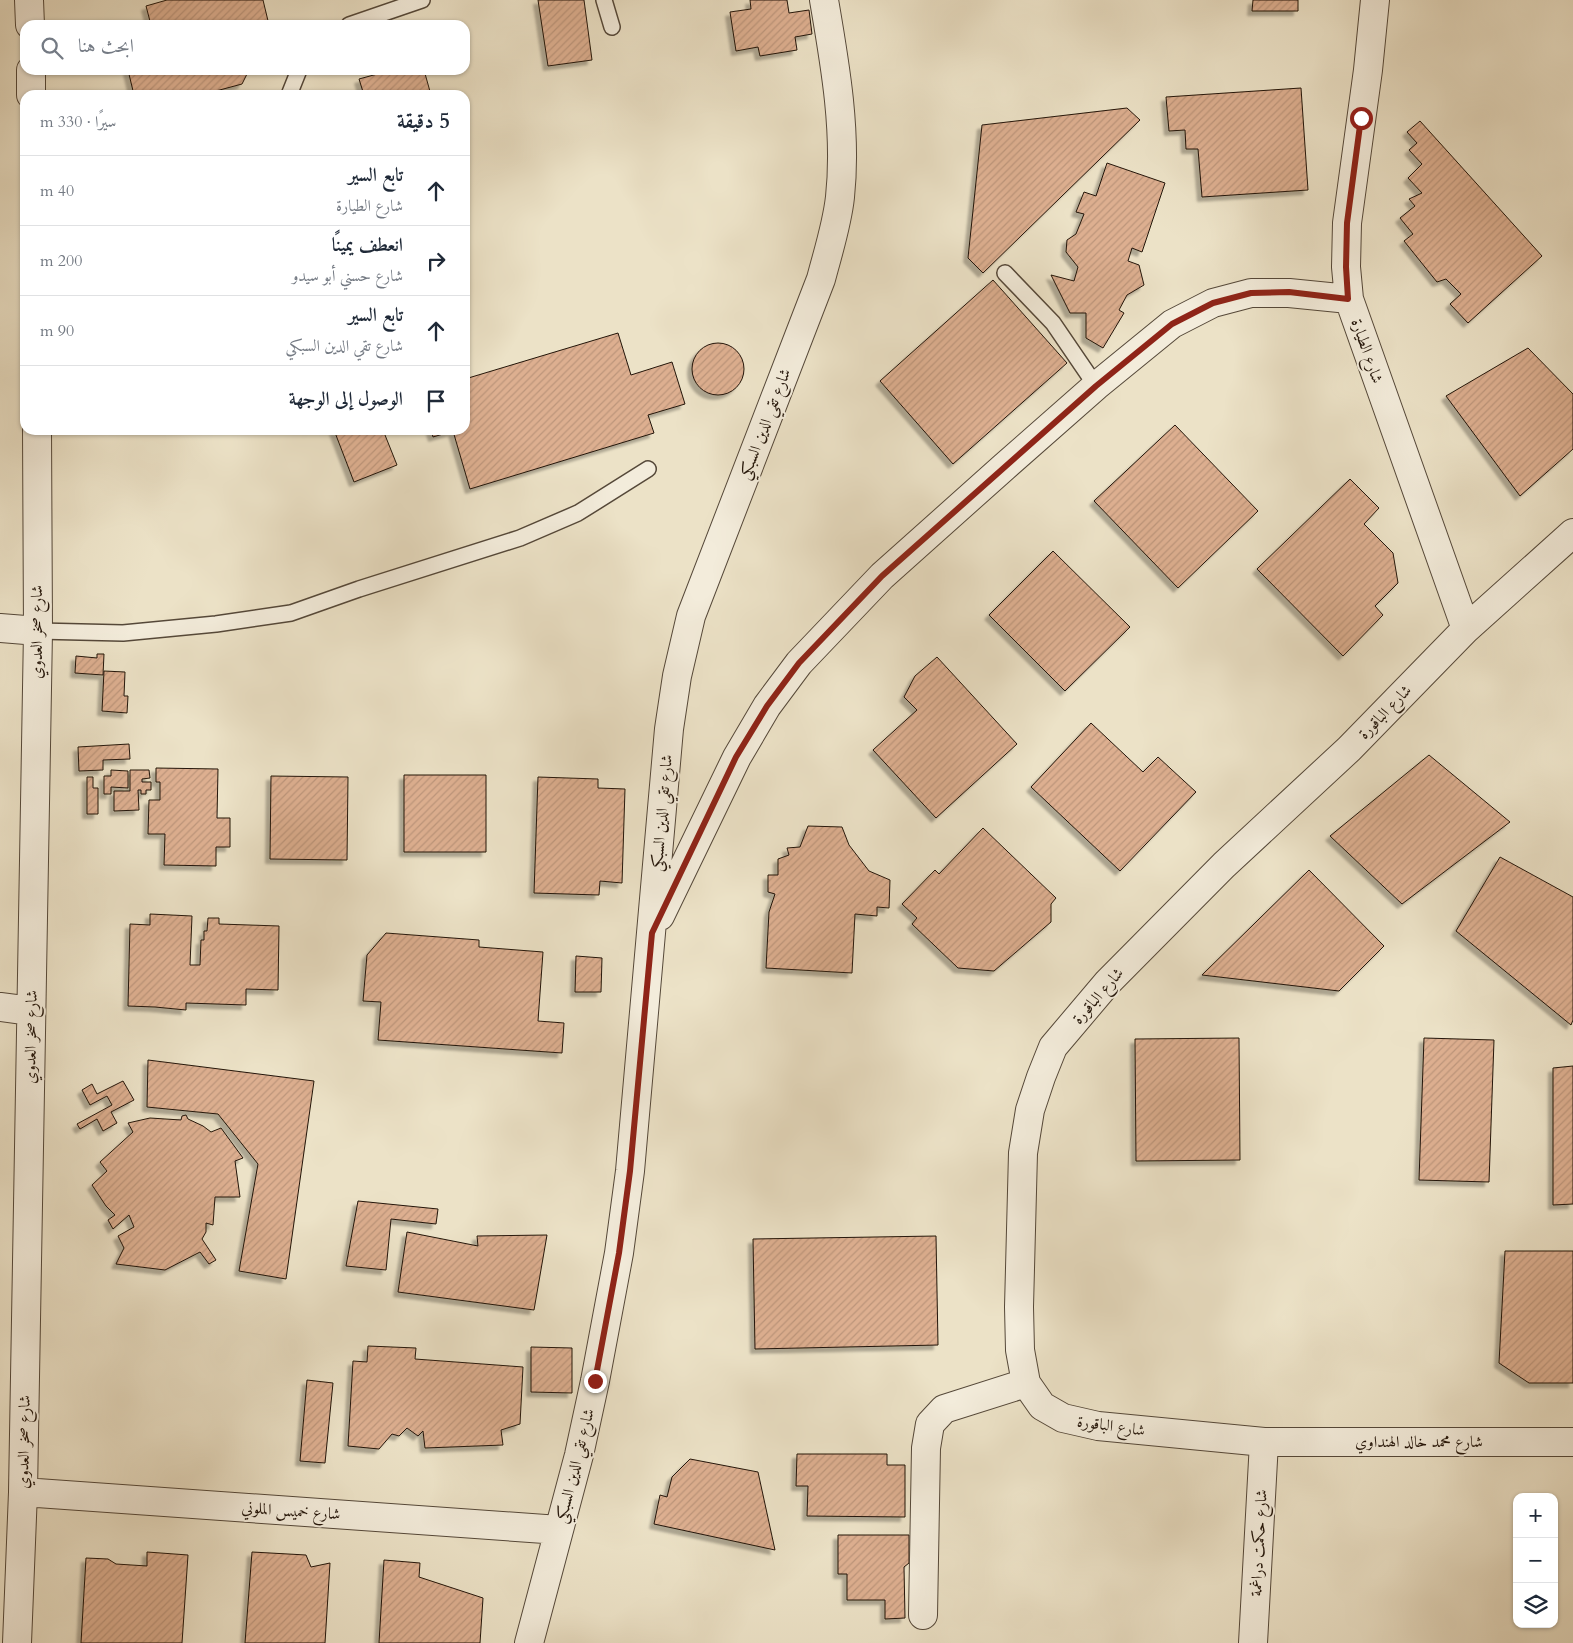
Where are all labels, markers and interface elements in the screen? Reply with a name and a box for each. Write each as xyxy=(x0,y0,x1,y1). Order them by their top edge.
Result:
search box xyxy=(20,20,470,75)
text: ابحث هنا xyxy=(78,33,134,59)
icon: search xyxy=(38,34,66,62)
text: 5 دقيقة xyxy=(397,107,450,136)
route start xyxy=(1350,107,1373,130)
text: سيرًا · 330 m xyxy=(40,111,116,133)
text: تابع السير xyxy=(348,162,403,188)
icon: ahead xyxy=(422,177,450,205)
text: 40 m xyxy=(40,180,74,202)
text: شارع الطيارة xyxy=(336,195,403,217)
text: انعطف يمينًا xyxy=(332,232,403,258)
icon: right xyxy=(422,247,450,275)
text: 200 m xyxy=(40,250,82,272)
text: شارع حسني أبو سيدو xyxy=(292,265,403,287)
text: تابع السير xyxy=(348,302,403,328)
street label: شارع الطيارة xyxy=(1344,316,1388,387)
icon: ahead xyxy=(422,317,450,345)
text: 90 m xyxy=(40,320,74,342)
text: شارع تقي الدين السبكي xyxy=(285,335,403,357)
street label: شارع تقي الدين السبكي xyxy=(734,365,800,484)
text: الوصول إلى الوجهة xyxy=(289,386,403,412)
icon: arrive xyxy=(422,387,450,415)
street label: شارع صخر العدوي xyxy=(26,585,50,679)
street label: شارع الباقورة xyxy=(1353,680,1418,746)
street label: شارع تقي الدين السبكي xyxy=(646,753,682,873)
street label: شارع الباقورة xyxy=(1067,963,1130,1030)
street label: شارع صخر العدوي xyxy=(19,990,45,1084)
route end xyxy=(584,1370,607,1393)
street label: شارع صخر العدوي xyxy=(12,1395,38,1489)
street label: شارع تقي الدين السبكي xyxy=(550,1406,604,1527)
street label: شارع الباقورة xyxy=(1075,1410,1146,1444)
street label: شارع محمد خالد الهنداوي xyxy=(1355,1431,1483,1455)
street label: شارع حكمت دراغمة xyxy=(1245,1489,1275,1597)
map controls xyxy=(1513,1493,1558,1628)
button: + xyxy=(1513,1493,1558,1538)
street label: شارع خميس الملوني xyxy=(241,1497,341,1527)
button: − xyxy=(1513,1538,1558,1583)
button: layers xyxy=(1513,1583,1558,1628)

